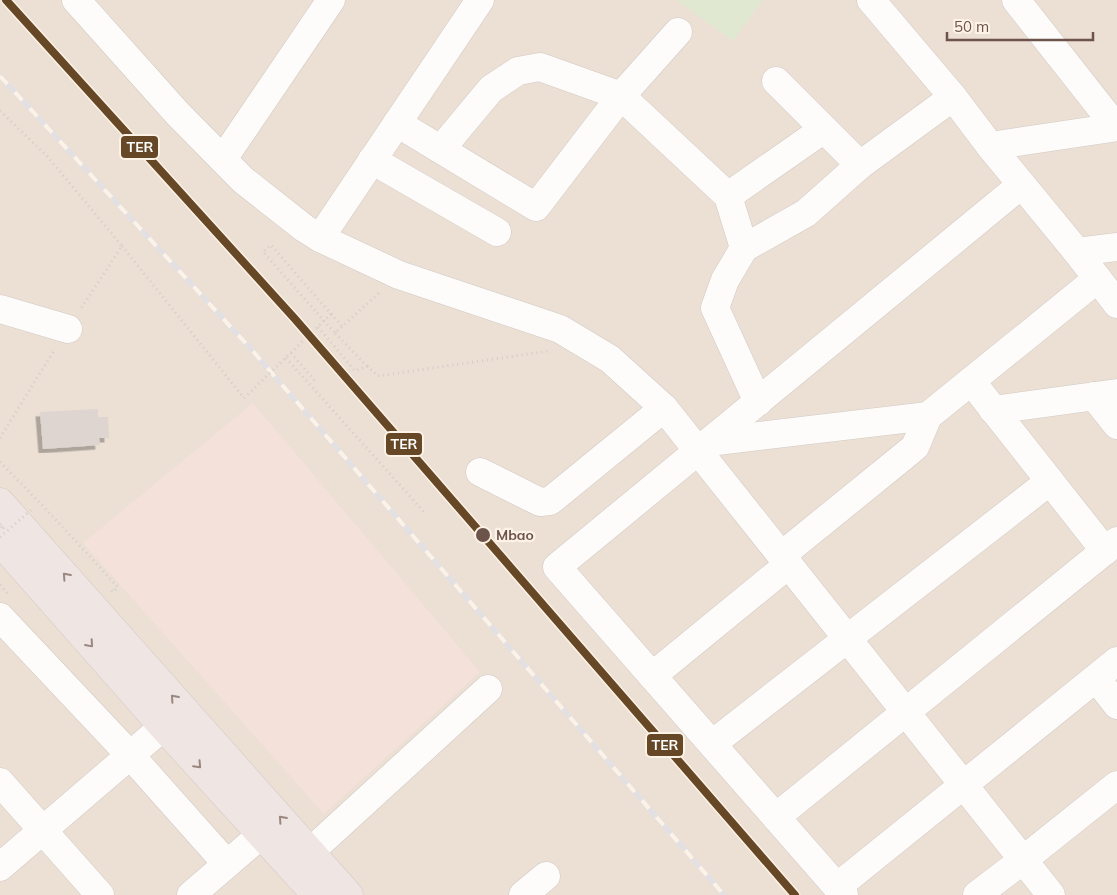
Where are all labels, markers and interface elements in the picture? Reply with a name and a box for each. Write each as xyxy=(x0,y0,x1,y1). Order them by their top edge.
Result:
scale bar xyxy=(947,10,1093,42)
text: 50 m xyxy=(954,17,989,36)
line badge: TER xyxy=(120,135,159,159)
text: TER xyxy=(127,138,154,156)
line badge: TER xyxy=(385,432,423,456)
text: TER xyxy=(391,435,418,453)
marker: Mbao xyxy=(474,526,492,544)
place label: Mbao xyxy=(496,526,534,544)
one-way arrow xyxy=(63,573,72,582)
one-way arrow xyxy=(84,638,93,647)
one-way arrow xyxy=(171,694,180,703)
line badge: TER xyxy=(646,733,684,757)
text: TER xyxy=(652,736,679,754)
one-way arrow xyxy=(193,759,202,768)
one-way arrow xyxy=(279,816,288,825)

